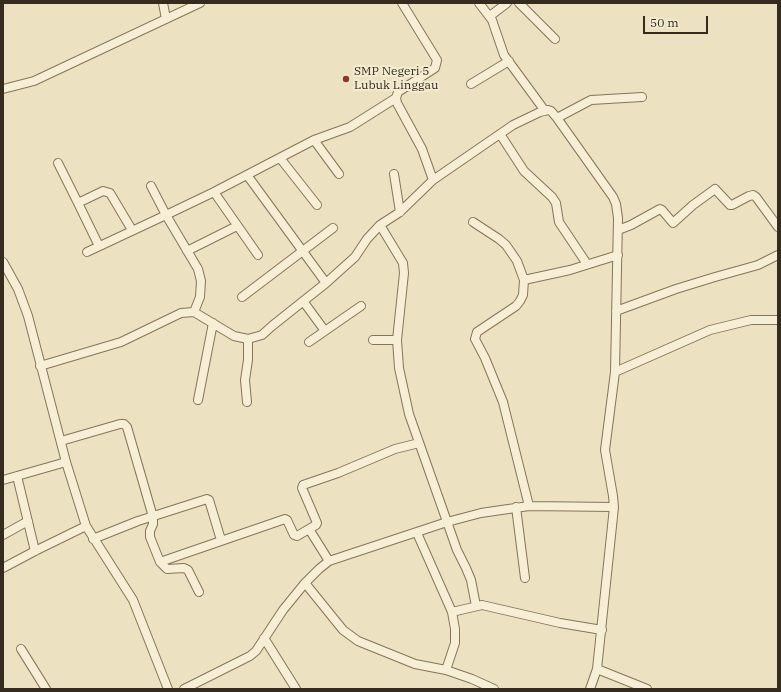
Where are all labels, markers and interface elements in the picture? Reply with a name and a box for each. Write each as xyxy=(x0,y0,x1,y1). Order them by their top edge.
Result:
scale bar xyxy=(645,8,710,34)
text: 50 m xyxy=(650,15,679,30)
place label: SMP Negeri 5 Lubuk Linggau xyxy=(354,65,438,93)
marker: SMP Negeri 5 Lubuk Linggau xyxy=(341,74,351,84)

